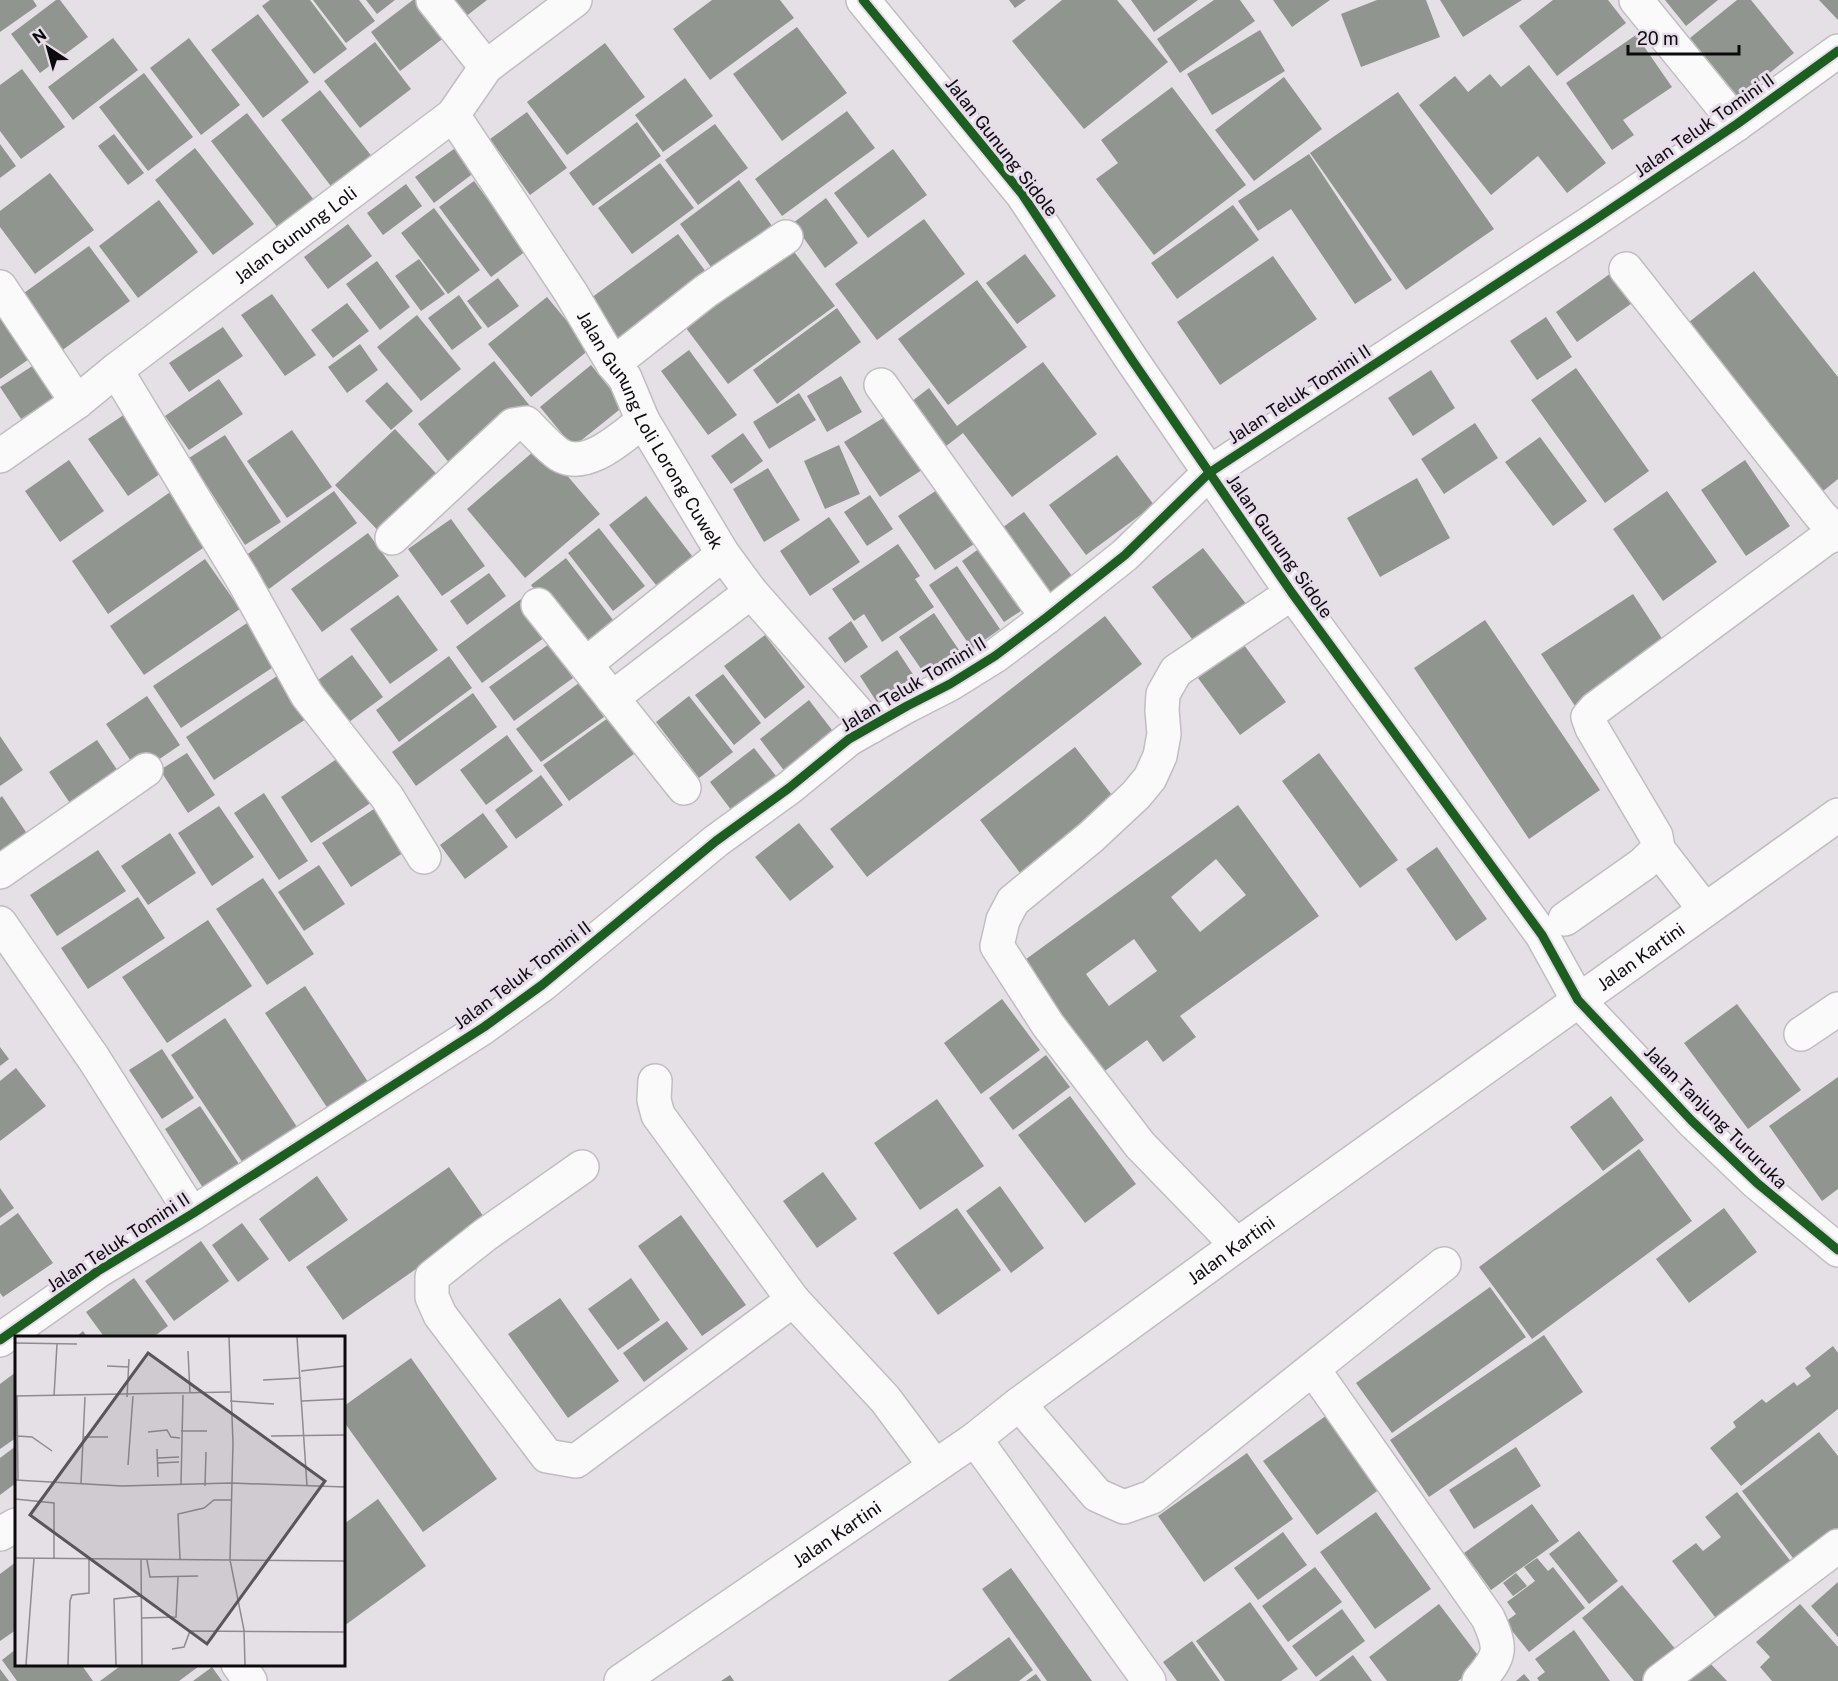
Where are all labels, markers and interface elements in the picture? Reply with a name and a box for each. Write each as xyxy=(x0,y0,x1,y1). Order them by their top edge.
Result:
north arrow xyxy=(18,18,78,78)
scale bar xyxy=(1628,18,1739,56)
text: N xyxy=(29,25,50,48)
text: 20 m xyxy=(1637,28,1679,49)
street label: Jalan Teluk Tomini II xyxy=(1630,69,1778,181)
street label: Jalan Gunung Sidole xyxy=(941,73,1063,221)
street label: Jalan Gunung Loli xyxy=(230,182,360,288)
street label: Jalan Gunung Loli Lorong Cuwek xyxy=(573,307,728,553)
street label: Jalan Teluk Tomini II xyxy=(1224,340,1374,448)
street label: Jalan Gunung Sidole xyxy=(1223,470,1337,622)
street label: Jalan Teluk Tomini II xyxy=(836,632,990,736)
street label: Jalan Teluk Tomini II xyxy=(449,917,595,1033)
street label: Jalan Kartini xyxy=(1593,918,1688,995)
street label: Jalan Tanjung Tururuka xyxy=(1640,1041,1792,1193)
street label: Jalan Teluk Tomini II xyxy=(43,1188,193,1296)
street label: Jalan Kartini xyxy=(1183,1211,1278,1288)
inset map xyxy=(15,1336,345,1666)
street label: Jalan Kartini xyxy=(788,1496,885,1571)

